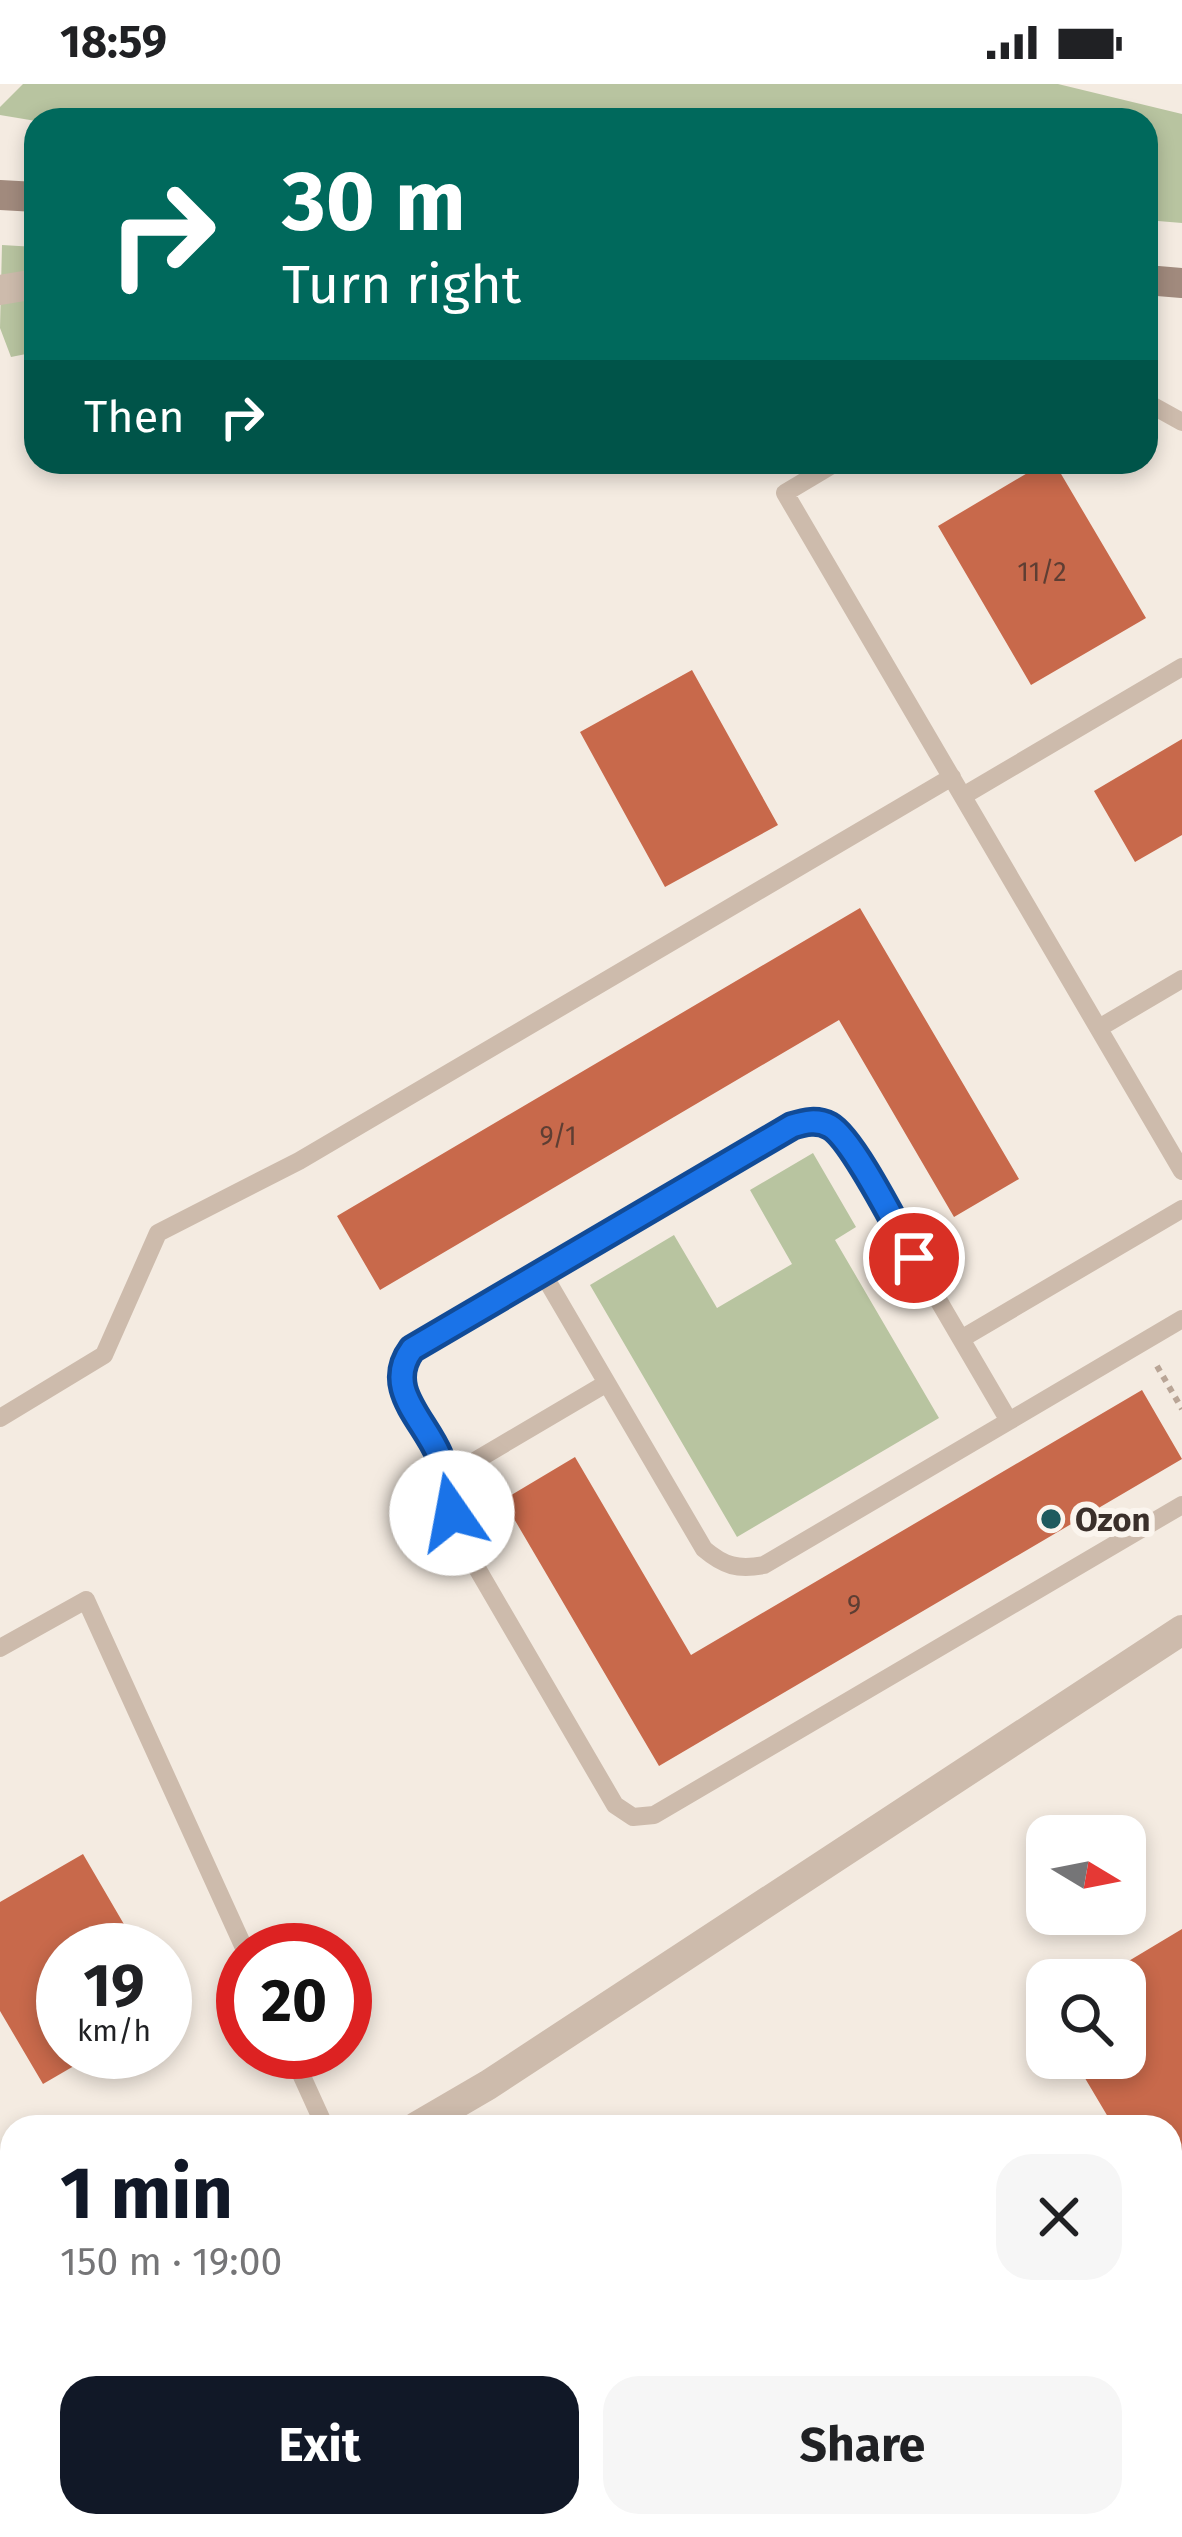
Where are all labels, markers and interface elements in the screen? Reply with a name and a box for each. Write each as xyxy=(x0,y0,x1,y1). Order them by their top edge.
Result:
text: 18:59 xyxy=(60,15,167,69)
text: 30 m xyxy=(282,151,466,252)
icon: right xyxy=(84,156,240,312)
text: Turn right xyxy=(282,253,521,317)
icon: right xyxy=(209,384,275,450)
text: Then xyxy=(84,390,185,444)
house number: 11/2 xyxy=(1017,556,1067,588)
house number: 9/1 xyxy=(539,1120,577,1152)
pin xyxy=(863,1207,965,1309)
icon: arrive xyxy=(881,1225,947,1291)
position arrow xyxy=(389,1450,515,1576)
place label: Ozon xyxy=(1075,1500,1151,1540)
marker: Ozon xyxy=(1038,1506,1064,1532)
house number: 9 xyxy=(847,1589,861,1621)
north arrow xyxy=(1026,1815,1146,1935)
map controls xyxy=(1026,1815,1146,2079)
speed limit sign: 20 xyxy=(216,1923,372,2079)
text: 19 xyxy=(83,1950,145,2022)
button: search xyxy=(1026,1959,1146,2079)
text: km/h xyxy=(77,2013,151,2049)
text: 1 min xyxy=(60,2151,233,2237)
button: close xyxy=(996,2154,1122,2280)
text: 150 m · 19:00 xyxy=(60,2239,282,2285)
button: Exit xyxy=(60,2376,579,2514)
button: Share xyxy=(603,2376,1122,2514)

